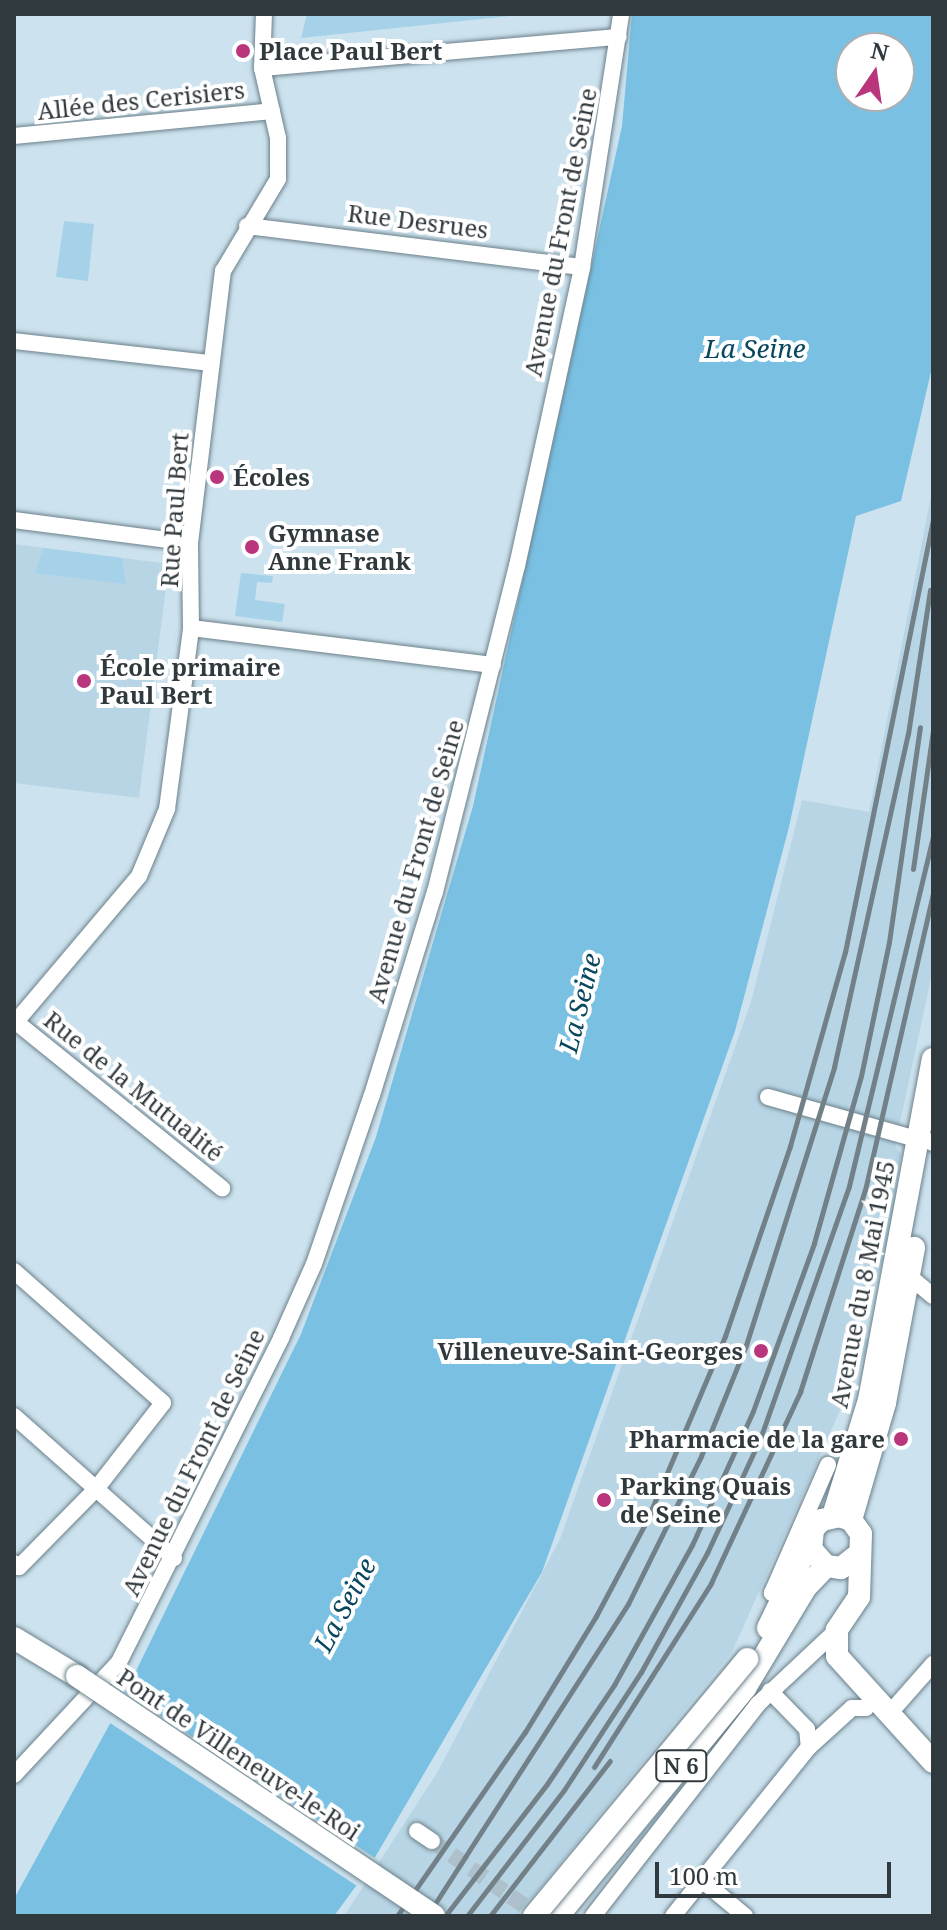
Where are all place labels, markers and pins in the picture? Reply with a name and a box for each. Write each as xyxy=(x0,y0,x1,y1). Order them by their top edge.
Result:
place label: Place Paul Bert xyxy=(259,37,442,65)
marker: Place Paul Bert xyxy=(234,42,252,60)
place label: Écoles xyxy=(233,463,310,491)
marker: Écoles xyxy=(208,468,226,486)
place label: Gymnase Anne Frank xyxy=(268,519,411,575)
marker: Gymnase Anne Frank xyxy=(243,538,261,556)
place label: École primaire Paul Bert xyxy=(100,653,281,709)
marker: École primaire Paul Bert xyxy=(75,672,93,690)
place label: Villeneuve-Saint-Georges xyxy=(438,1337,743,1365)
marker: Villeneuve-Saint-Georges xyxy=(750,1340,772,1362)
place label: Pharmacie de la gare xyxy=(629,1425,885,1453)
marker: Pharmacie de la gare xyxy=(892,1430,910,1448)
place label: Parking Quais de Seine xyxy=(620,1472,791,1528)
marker: Parking Quais de Seine xyxy=(595,1491,613,1509)

